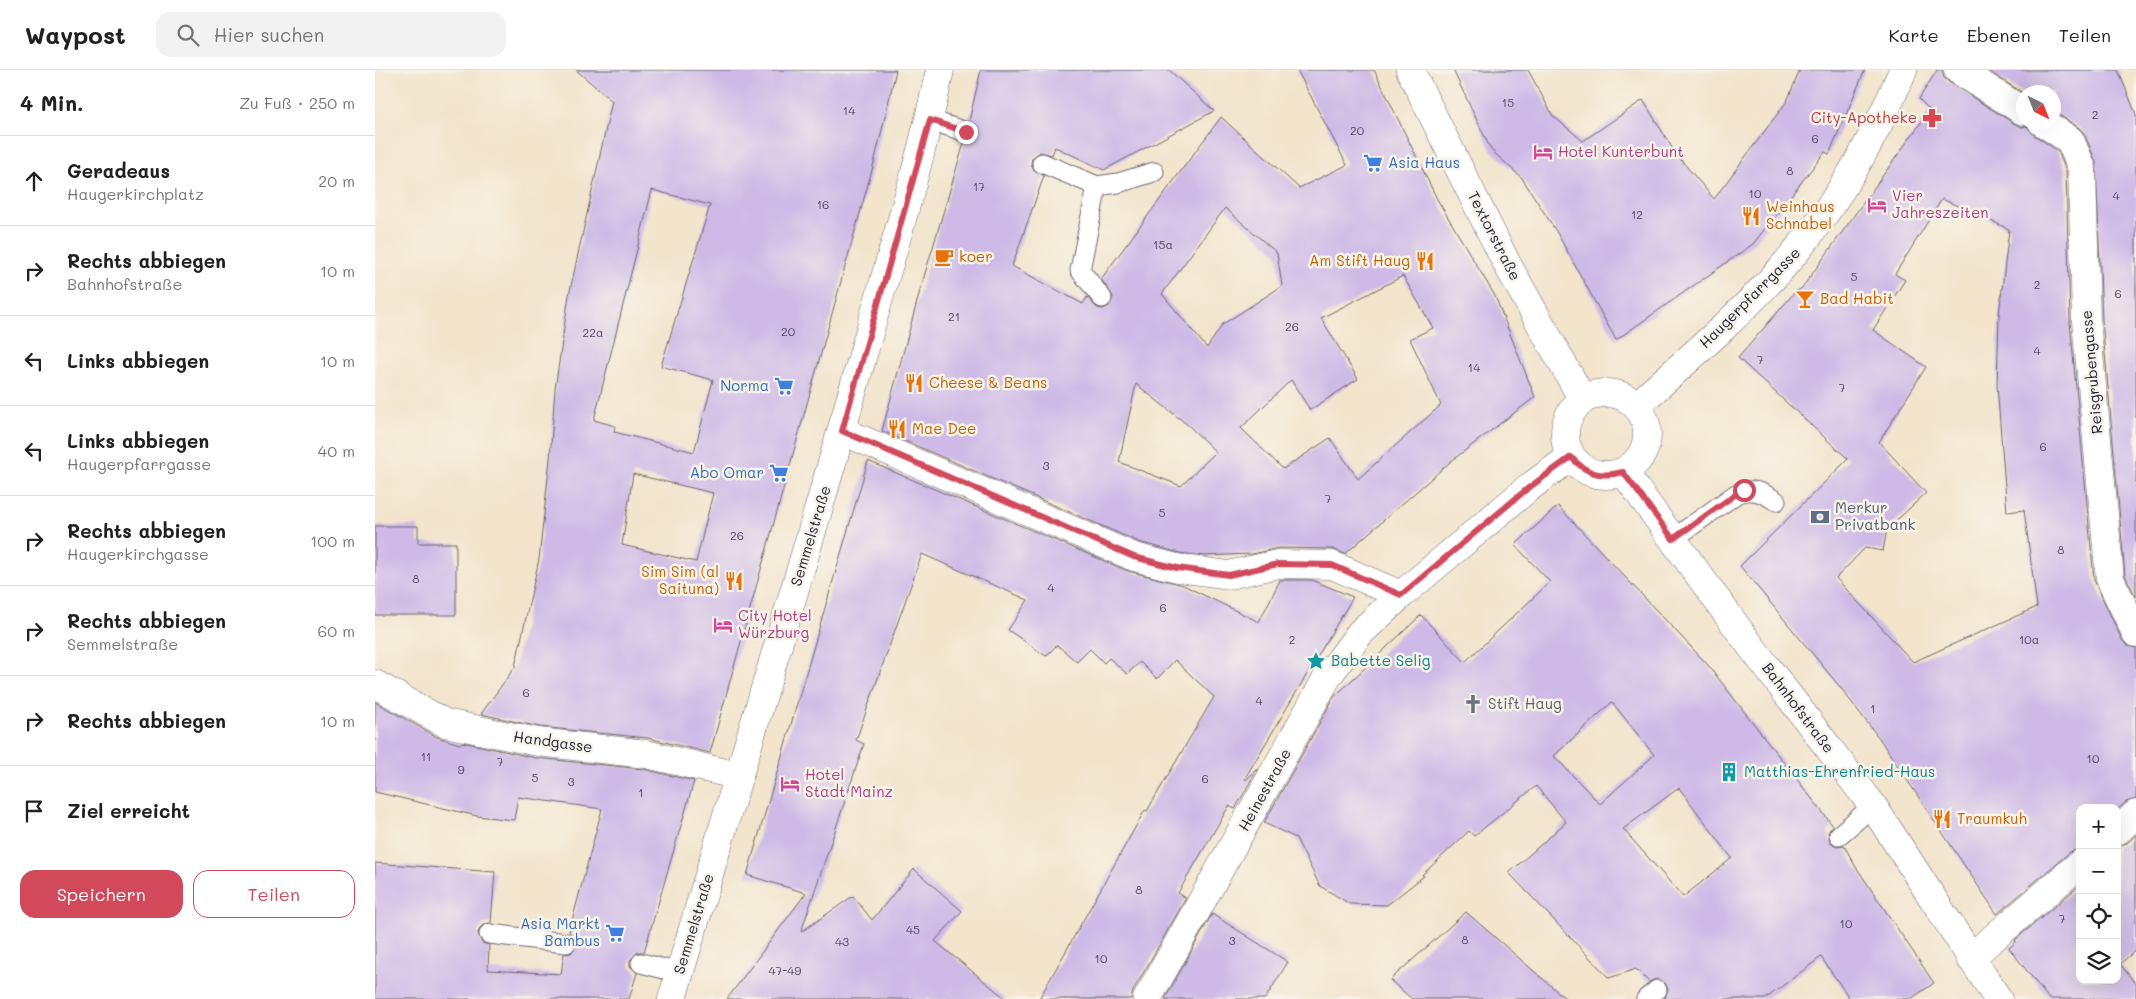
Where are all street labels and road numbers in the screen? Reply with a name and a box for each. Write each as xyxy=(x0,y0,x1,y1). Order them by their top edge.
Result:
street label: Textorstraße xyxy=(1464,187,1526,284)
street label: Haugerpfarrgasse xyxy=(1694,242,1804,352)
street label: Reisgrubengasse xyxy=(2076,309,2106,435)
street label: Semmelstraße xyxy=(785,483,835,588)
street label: Bahnhofstraße xyxy=(1758,658,1839,757)
street label: Handgasse xyxy=(512,726,594,756)
street label: Heinestraße xyxy=(1233,745,1295,834)
street label: Semmelstraße xyxy=(668,871,718,976)

